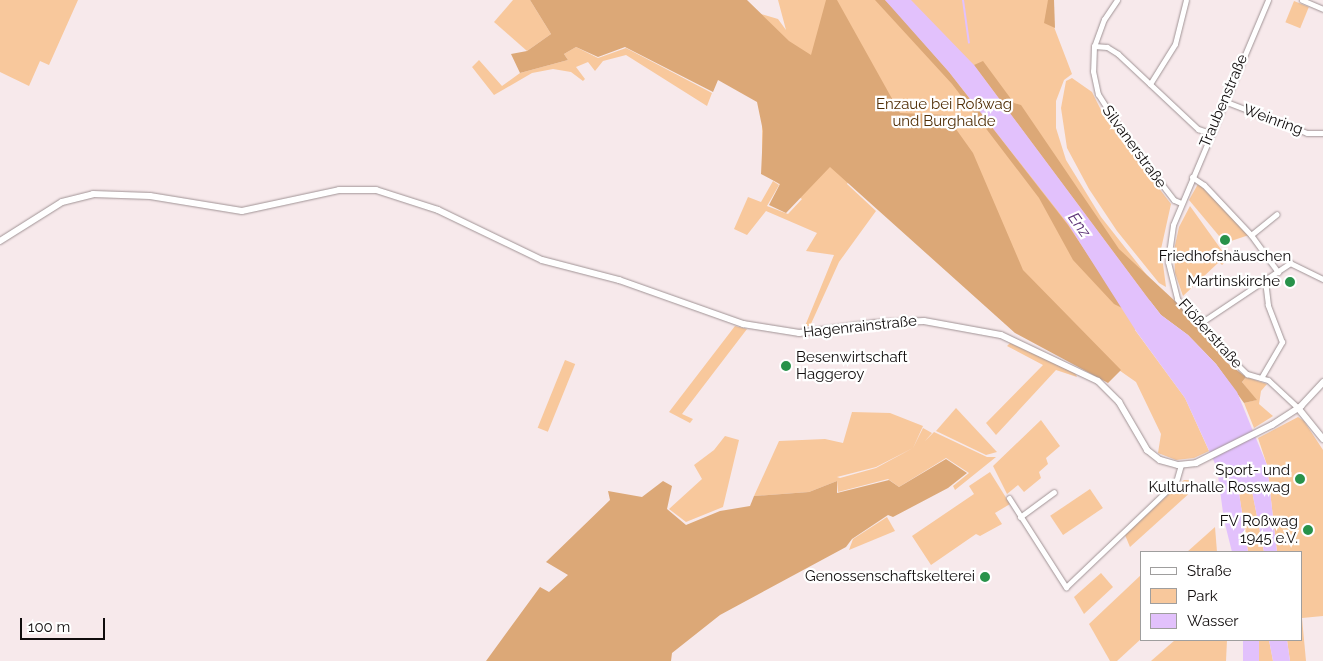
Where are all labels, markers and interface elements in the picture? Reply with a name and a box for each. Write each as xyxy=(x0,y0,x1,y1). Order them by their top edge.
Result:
street label: Traubenstraße xyxy=(1196,52,1252,150)
park label: Enzaue bei Roßwag und Burghalde xyxy=(876,95,1012,130)
street label: Weinring xyxy=(1241,101,1305,139)
street label: Silvanerstraße xyxy=(1098,102,1170,192)
water label: Enz xyxy=(1064,209,1094,241)
marker: Friedhofshäuschen xyxy=(1219,234,1231,246)
place label: Friedhofshäuschen xyxy=(1159,248,1291,266)
place label: Martinskirche xyxy=(1187,273,1280,291)
marker: Martinskirche xyxy=(1284,276,1296,288)
street label: Flößerstraße xyxy=(1174,296,1246,372)
street label: Hagenrainstraße xyxy=(802,312,918,342)
place label: Besenwirtschaft Haggeroy xyxy=(796,348,908,383)
marker: Besenwirtschaft Haggeroy xyxy=(780,360,792,372)
place label: Sport- und Kulturhalle Rosswag xyxy=(1148,461,1290,496)
marker: Sport- und Kulturhalle Rosswag xyxy=(1294,473,1306,485)
place label: FV Roßwag 1945 e.V. xyxy=(1219,512,1298,547)
marker: FV Roßwag 1945 e.V. xyxy=(1302,524,1314,536)
legend xyxy=(1140,551,1303,641)
text: Straße xyxy=(1187,562,1231,580)
place label: Genossenschaftskelterei xyxy=(805,568,975,586)
marker: Genossenschaftskelterei xyxy=(979,571,991,583)
text: Park xyxy=(1187,587,1218,605)
scale bar xyxy=(22,608,108,640)
text: Wasser xyxy=(1187,612,1239,630)
text: 100 m xyxy=(28,618,70,636)

